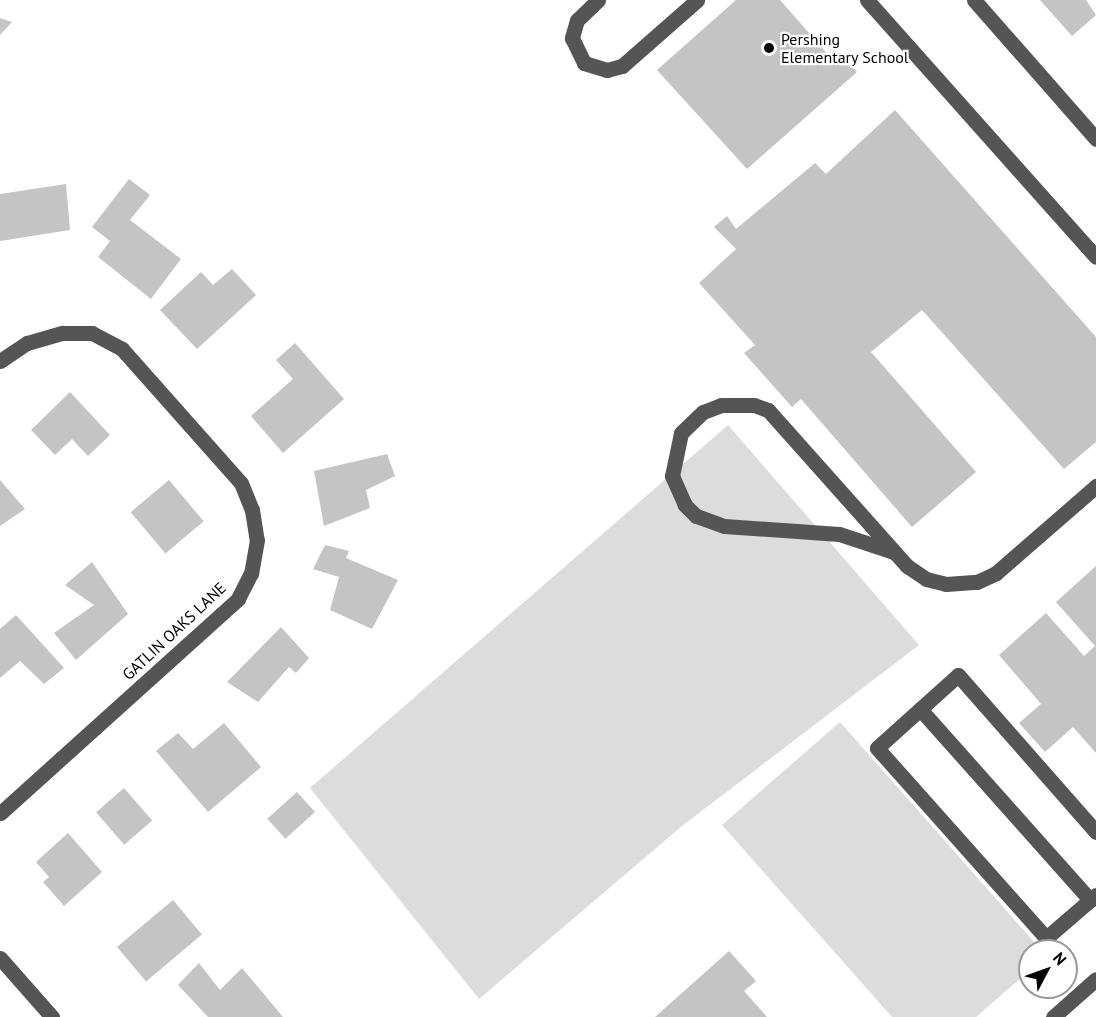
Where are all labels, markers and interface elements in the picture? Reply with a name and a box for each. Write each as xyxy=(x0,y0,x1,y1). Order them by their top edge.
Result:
place label: Pershing Elementary School xyxy=(781,29,909,67)
marker: Pershing Elementary School xyxy=(762,41,776,55)
street label: GATLIN OAKS LANE xyxy=(118,578,230,684)
north arrow xyxy=(1018,939,1078,999)
text: N xyxy=(1049,948,1071,969)

